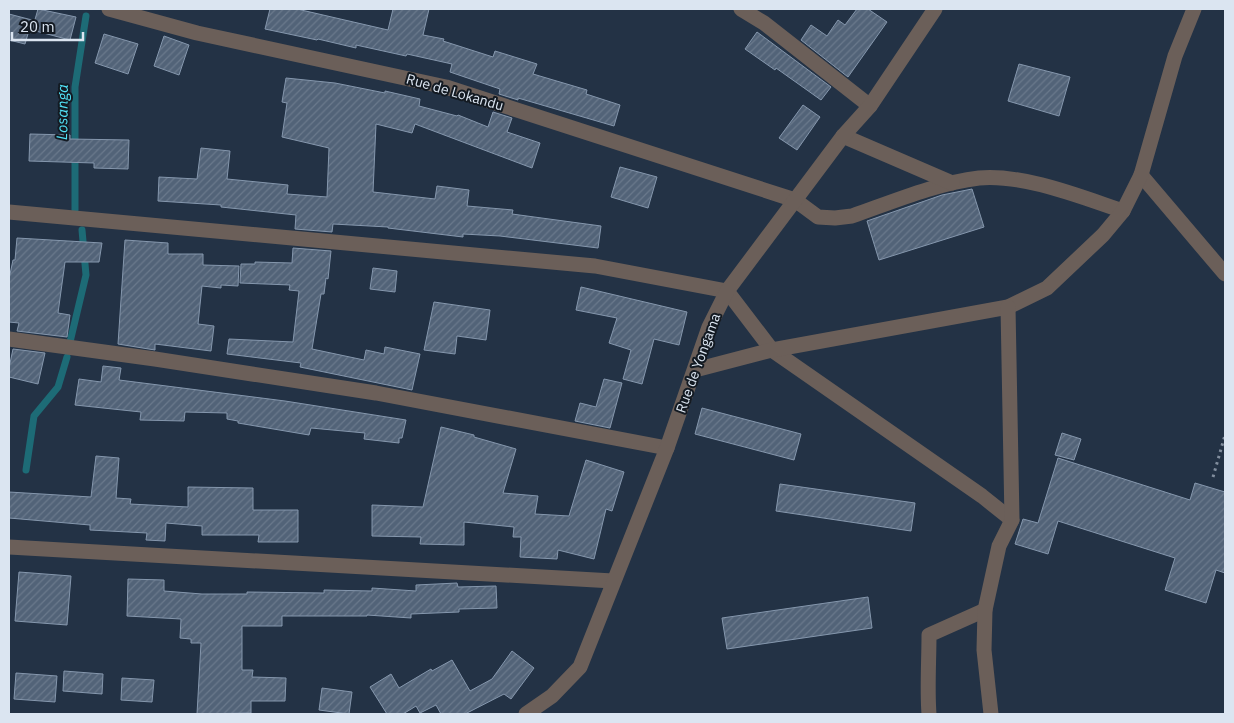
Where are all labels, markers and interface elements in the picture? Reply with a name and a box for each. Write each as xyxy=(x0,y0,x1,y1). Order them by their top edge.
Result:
scale bar xyxy=(12,10,84,42)
text: 20 m xyxy=(20,17,55,36)
street label: Rue de Lokandu xyxy=(404,69,506,115)
water label: Losanga xyxy=(52,84,72,140)
street label: Rue de Yongama xyxy=(672,310,725,415)

